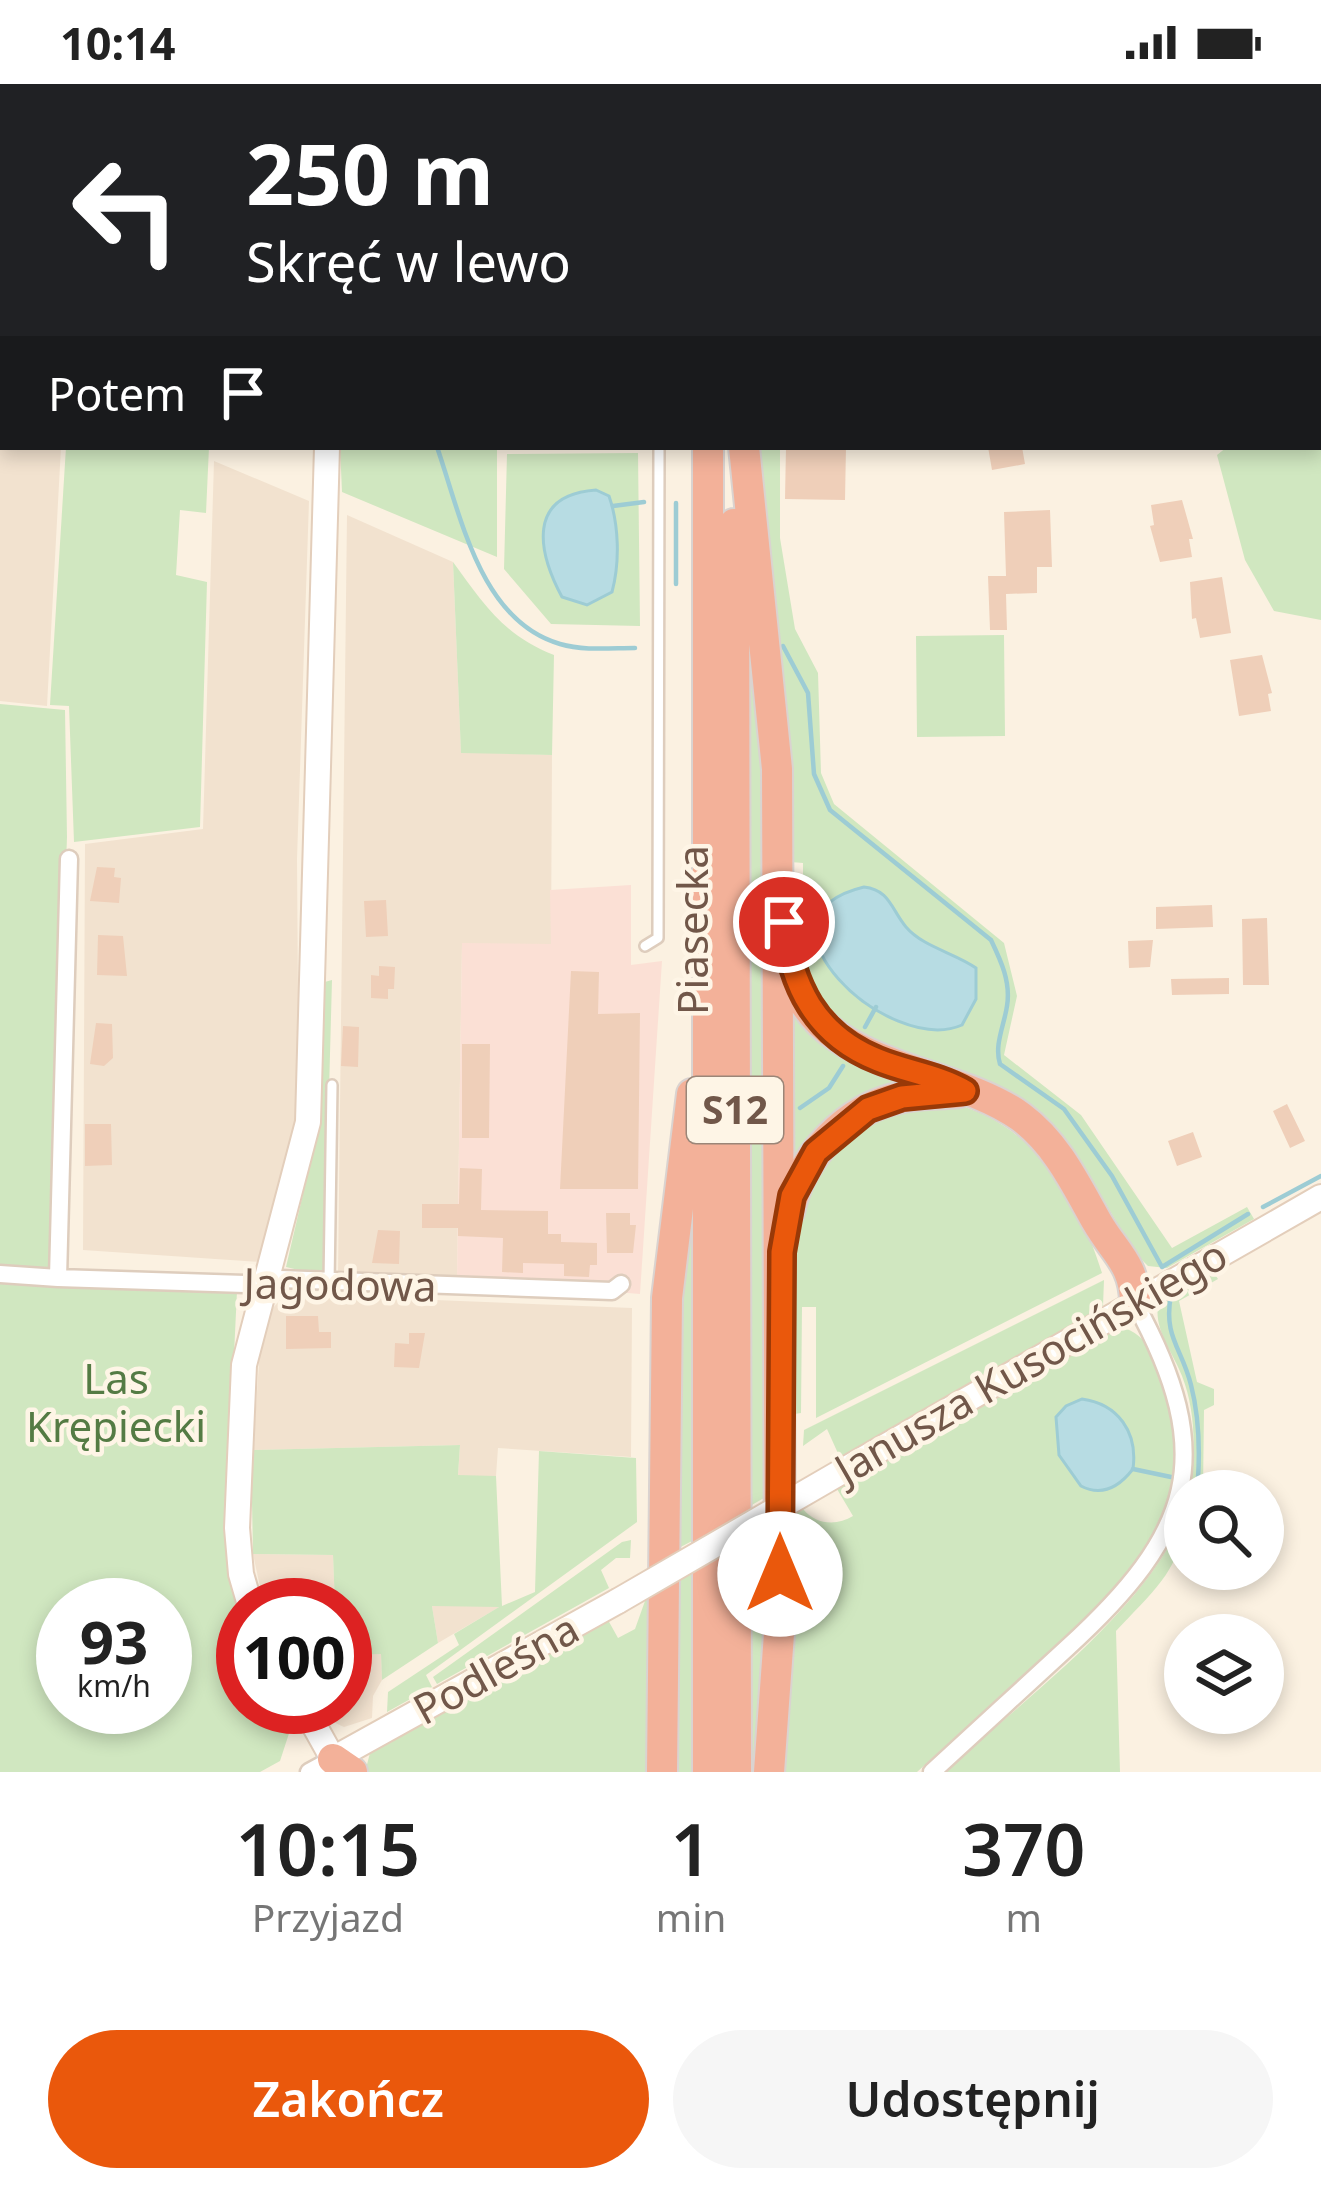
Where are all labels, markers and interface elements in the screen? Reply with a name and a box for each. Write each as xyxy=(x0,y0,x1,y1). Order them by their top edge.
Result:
text: 10:14 xyxy=(60,12,176,73)
text: 250 m xyxy=(246,115,494,230)
icon: left xyxy=(48,132,204,288)
text: Skręć w lewo xyxy=(246,224,571,298)
icon: arrive xyxy=(210,360,276,426)
text: Potem xyxy=(48,363,186,424)
street label: Piasecka xyxy=(663,845,720,1015)
pin xyxy=(733,871,835,973)
icon: arrive xyxy=(751,889,817,955)
road number: S12 xyxy=(687,1077,783,1143)
street label: Janusza Kusocińskiego xyxy=(820,1225,1237,1498)
street label: Jagodowa xyxy=(239,1253,437,1314)
park label: Las Krępiecki xyxy=(26,1349,206,1454)
map controls xyxy=(1164,1470,1284,1734)
button: search xyxy=(1164,1470,1284,1590)
position arrow xyxy=(717,1511,843,1637)
speed limit sign: 100 xyxy=(216,1578,372,1734)
street label: Podleśna xyxy=(402,1599,588,1736)
text: 93 xyxy=(80,1600,148,1682)
button: layers xyxy=(1164,1614,1284,1734)
text: km/h xyxy=(77,1665,151,1706)
text: 10:15 xyxy=(236,1799,420,1897)
text: 1 xyxy=(670,1799,712,1897)
text: 370 xyxy=(962,1799,1085,1897)
text: Przyjazd xyxy=(252,1890,404,1943)
text: min xyxy=(656,1890,726,1943)
text: m xyxy=(1005,1890,1042,1943)
button: Zakończ xyxy=(48,2030,649,2168)
button: Udostępnij xyxy=(673,2030,1273,2168)

